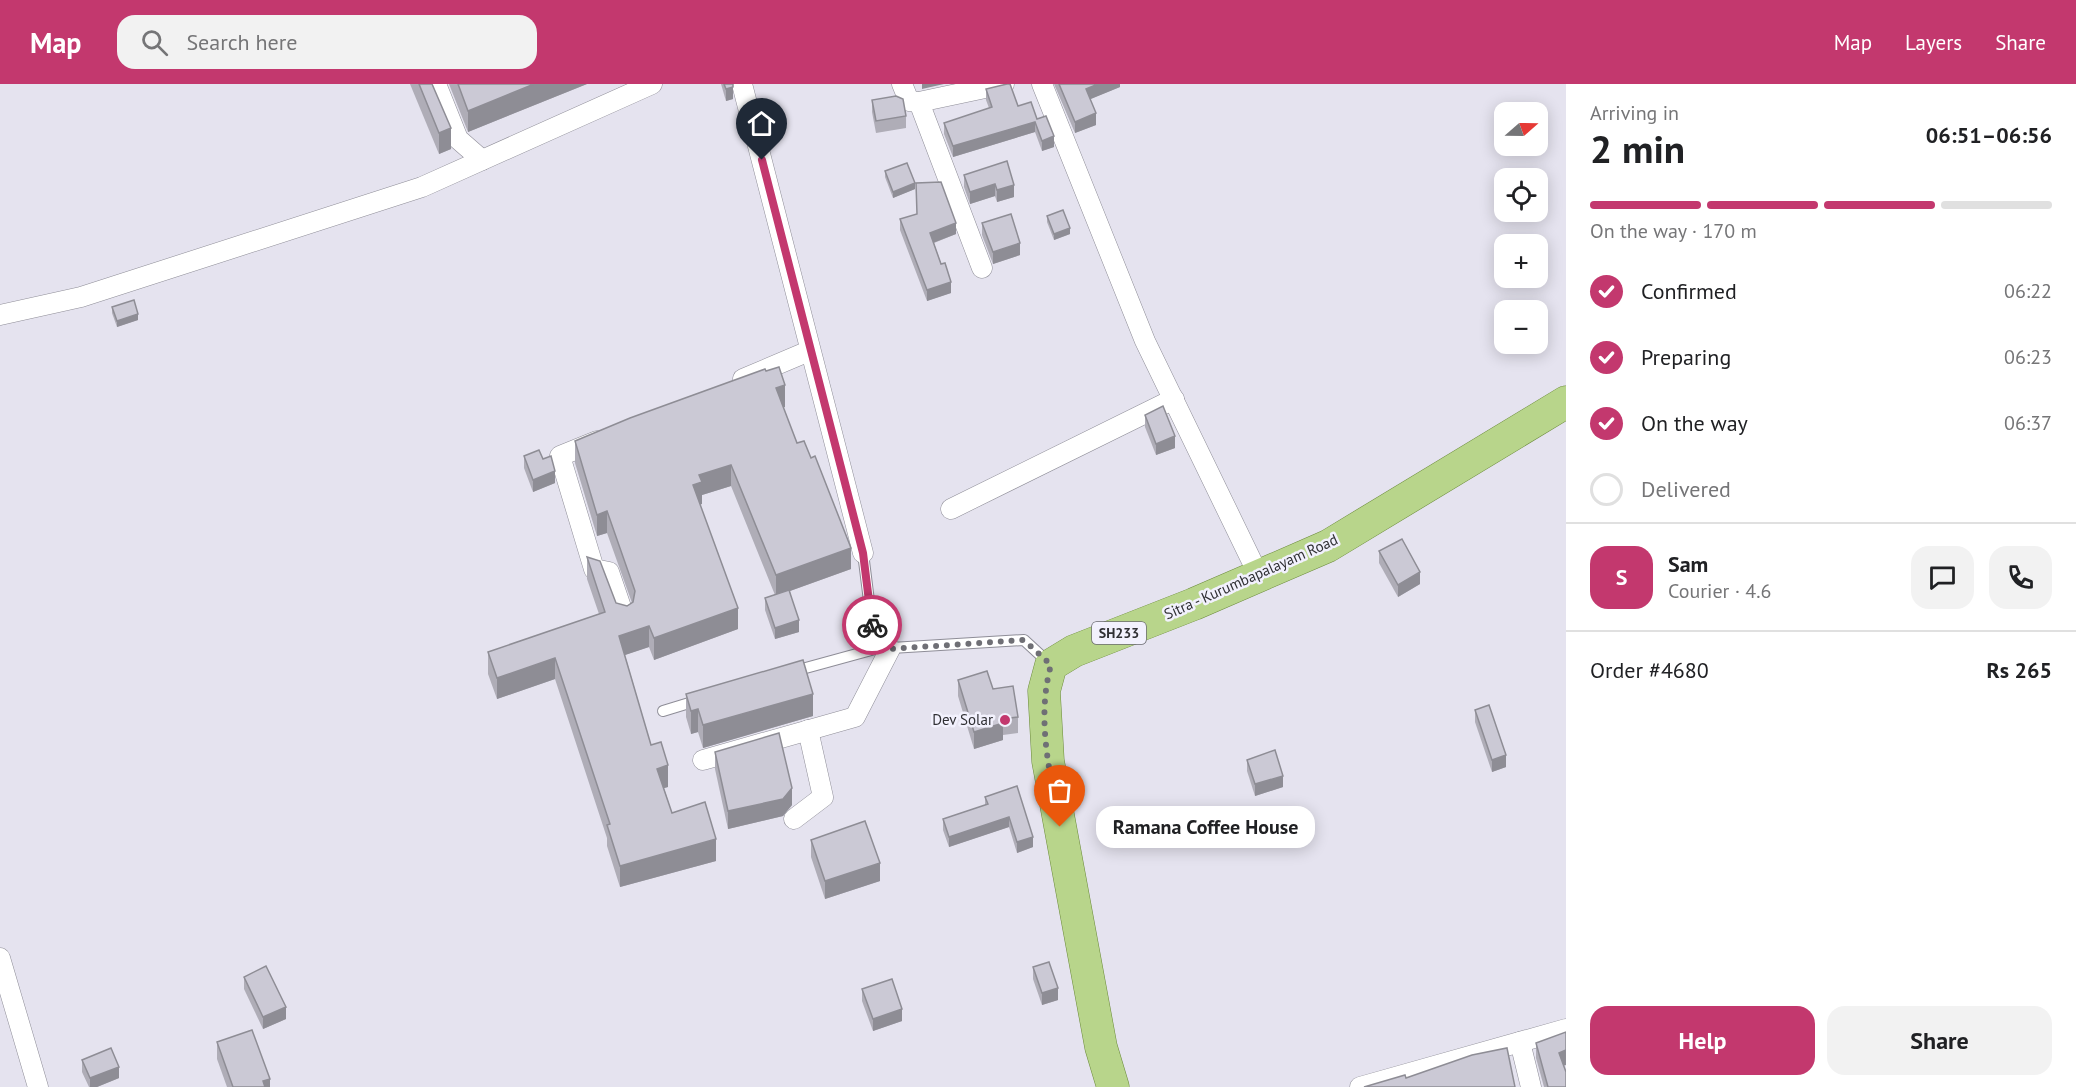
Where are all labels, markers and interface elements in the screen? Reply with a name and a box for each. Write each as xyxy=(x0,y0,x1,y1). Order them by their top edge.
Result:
search box xyxy=(117,15,537,69)
text: Map xyxy=(30,24,81,61)
icon: search xyxy=(138,26,171,59)
text: Search here xyxy=(186,28,297,56)
text: Map xyxy=(1834,29,1872,56)
text: Layers xyxy=(1905,29,1962,56)
text: Share xyxy=(1995,29,2046,56)
pin xyxy=(736,98,787,160)
text: Arriving in xyxy=(1590,100,1679,126)
north arrow xyxy=(1494,102,1548,156)
map controls xyxy=(1494,102,1548,354)
icon: home xyxy=(745,107,778,140)
text: 06:51–06:56 xyxy=(1926,121,2052,149)
text: 2 min xyxy=(1590,123,1685,174)
button: locate xyxy=(1494,168,1548,222)
text: On the way · 170 m xyxy=(1590,218,1757,244)
button: + xyxy=(1494,234,1548,288)
icon: check xyxy=(1590,275,1623,308)
text: Confirmed xyxy=(1641,277,1737,305)
text: 06:22 xyxy=(2004,278,2052,304)
button: − xyxy=(1494,300,1548,354)
icon: check xyxy=(1590,341,1623,374)
text: Preparing xyxy=(1641,343,1731,371)
text: 06:23 xyxy=(2004,344,2052,370)
icon: check xyxy=(1590,407,1623,440)
text: On the way xyxy=(1641,409,1748,437)
text: 06:37 xyxy=(2004,410,2052,436)
text: Delivered xyxy=(1641,475,1731,503)
street label: Sitra - Kurumbapalayam Road xyxy=(1161,530,1341,623)
button: chat xyxy=(1911,546,1974,609)
button: phone xyxy=(1989,546,2052,609)
text: Sam xyxy=(1668,550,1708,578)
text: S xyxy=(1616,563,1627,591)
text: Courier · 4.6 xyxy=(1668,578,1771,604)
courier xyxy=(842,595,902,655)
icon: bike xyxy=(856,609,889,642)
road number: SH233 xyxy=(1092,622,1146,644)
text: Order #4680 xyxy=(1590,656,1709,684)
text: Rs 265 xyxy=(1986,656,2052,684)
place label: Dev Solar xyxy=(932,710,993,729)
marker: Dev Solar xyxy=(998,713,1012,727)
pin xyxy=(1034,765,1085,827)
icon: bag xyxy=(1043,774,1076,807)
callout: Ramana Coffee House xyxy=(1096,806,1315,848)
text: Ramana Coffee House xyxy=(1113,814,1298,840)
button: Help xyxy=(1590,1006,1815,1075)
button: Share xyxy=(1827,1006,2052,1075)

